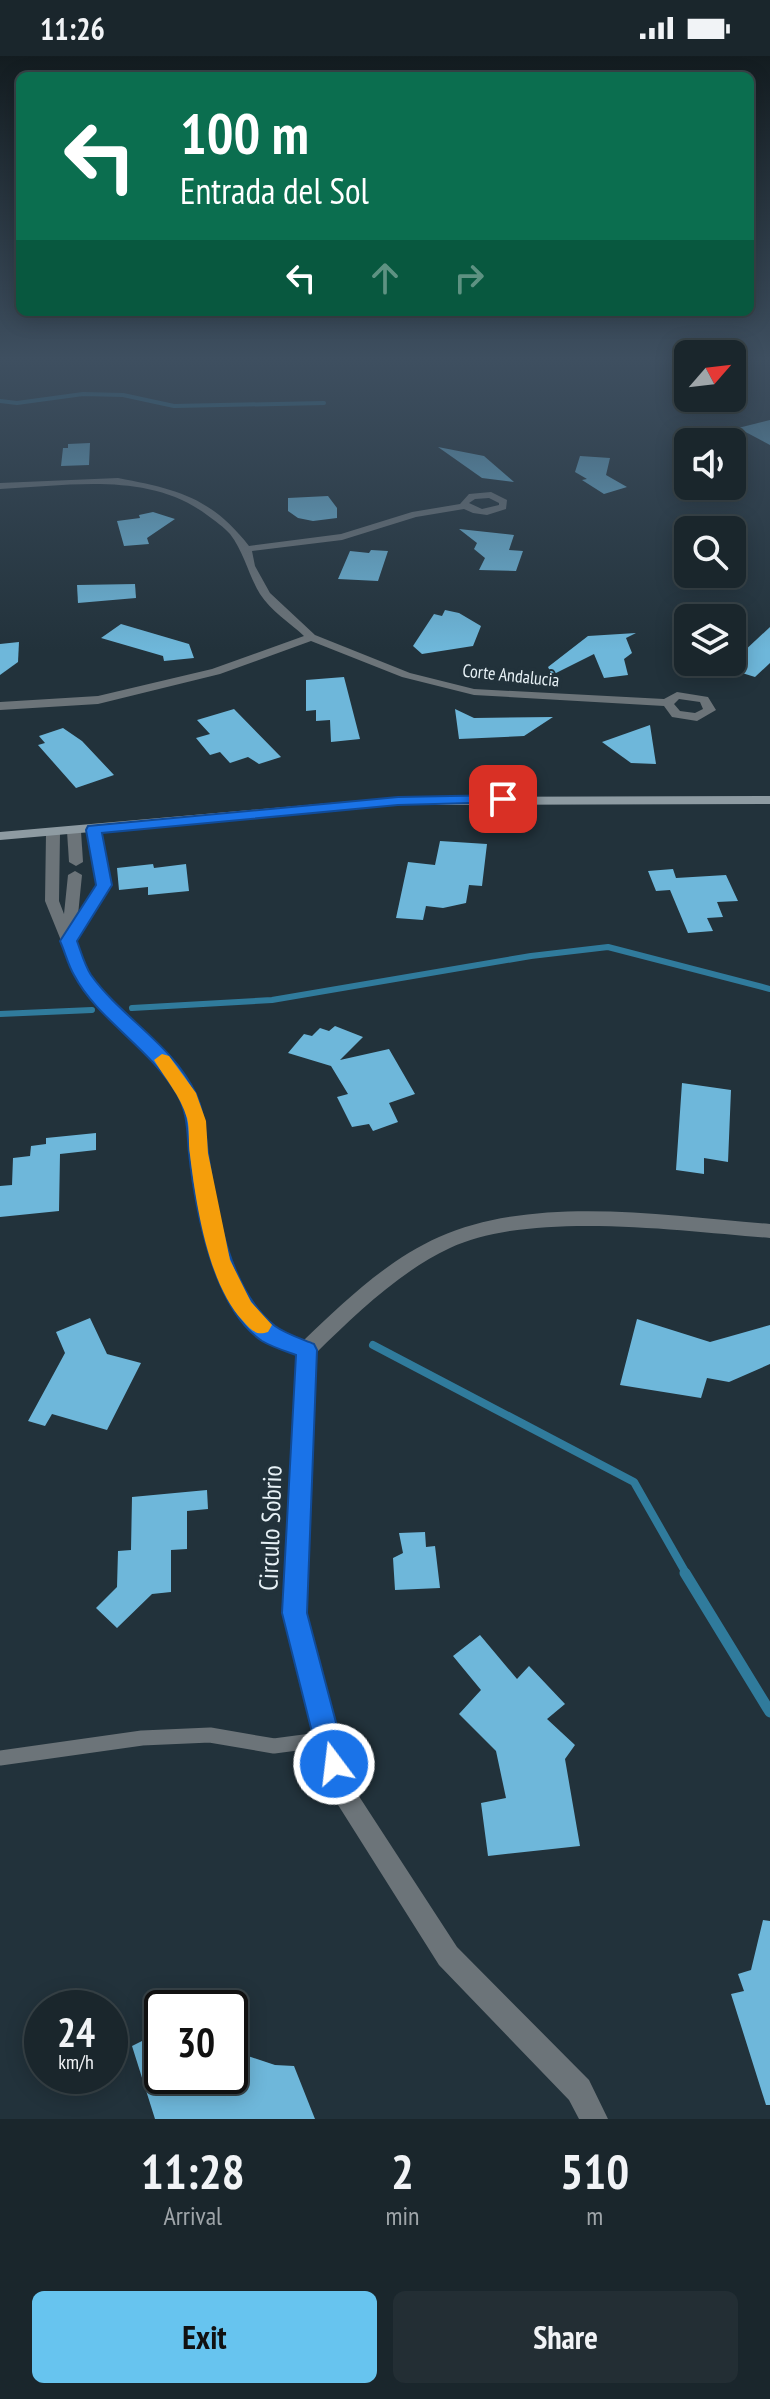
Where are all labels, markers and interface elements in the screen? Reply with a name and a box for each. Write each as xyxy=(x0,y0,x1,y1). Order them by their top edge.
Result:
text: 11:26 xyxy=(40,9,105,48)
text: 100 m xyxy=(180,97,309,169)
icon: left xyxy=(48,104,152,208)
text: Entrada del Sol xyxy=(180,167,369,214)
icon: left xyxy=(279,256,323,300)
icon: ahead xyxy=(363,256,407,300)
icon: right xyxy=(447,256,491,300)
north arrow xyxy=(674,340,746,412)
map controls xyxy=(674,340,746,676)
button: sound xyxy=(674,428,746,500)
button: search xyxy=(674,516,746,588)
button: layers xyxy=(674,604,746,676)
street label: Corte Andalucia xyxy=(461,658,561,692)
pin xyxy=(469,765,537,833)
icon: arrive xyxy=(481,777,525,821)
street label: Circulo Sobrio xyxy=(251,1465,289,1591)
position arrow xyxy=(292,1722,376,1806)
speed limit sign: 30 xyxy=(144,1990,248,2094)
text: 24 xyxy=(57,2006,95,2058)
text: km/h xyxy=(58,2049,94,2075)
text: 11:28 xyxy=(141,2140,245,2202)
text: 2 xyxy=(391,2140,414,2202)
text: 510 xyxy=(560,2140,629,2202)
text: Arrival xyxy=(163,2199,222,2232)
text: min xyxy=(385,2199,419,2232)
text: m xyxy=(586,2199,603,2232)
button: Exit xyxy=(32,2291,377,2383)
button: Share xyxy=(393,2291,738,2383)

